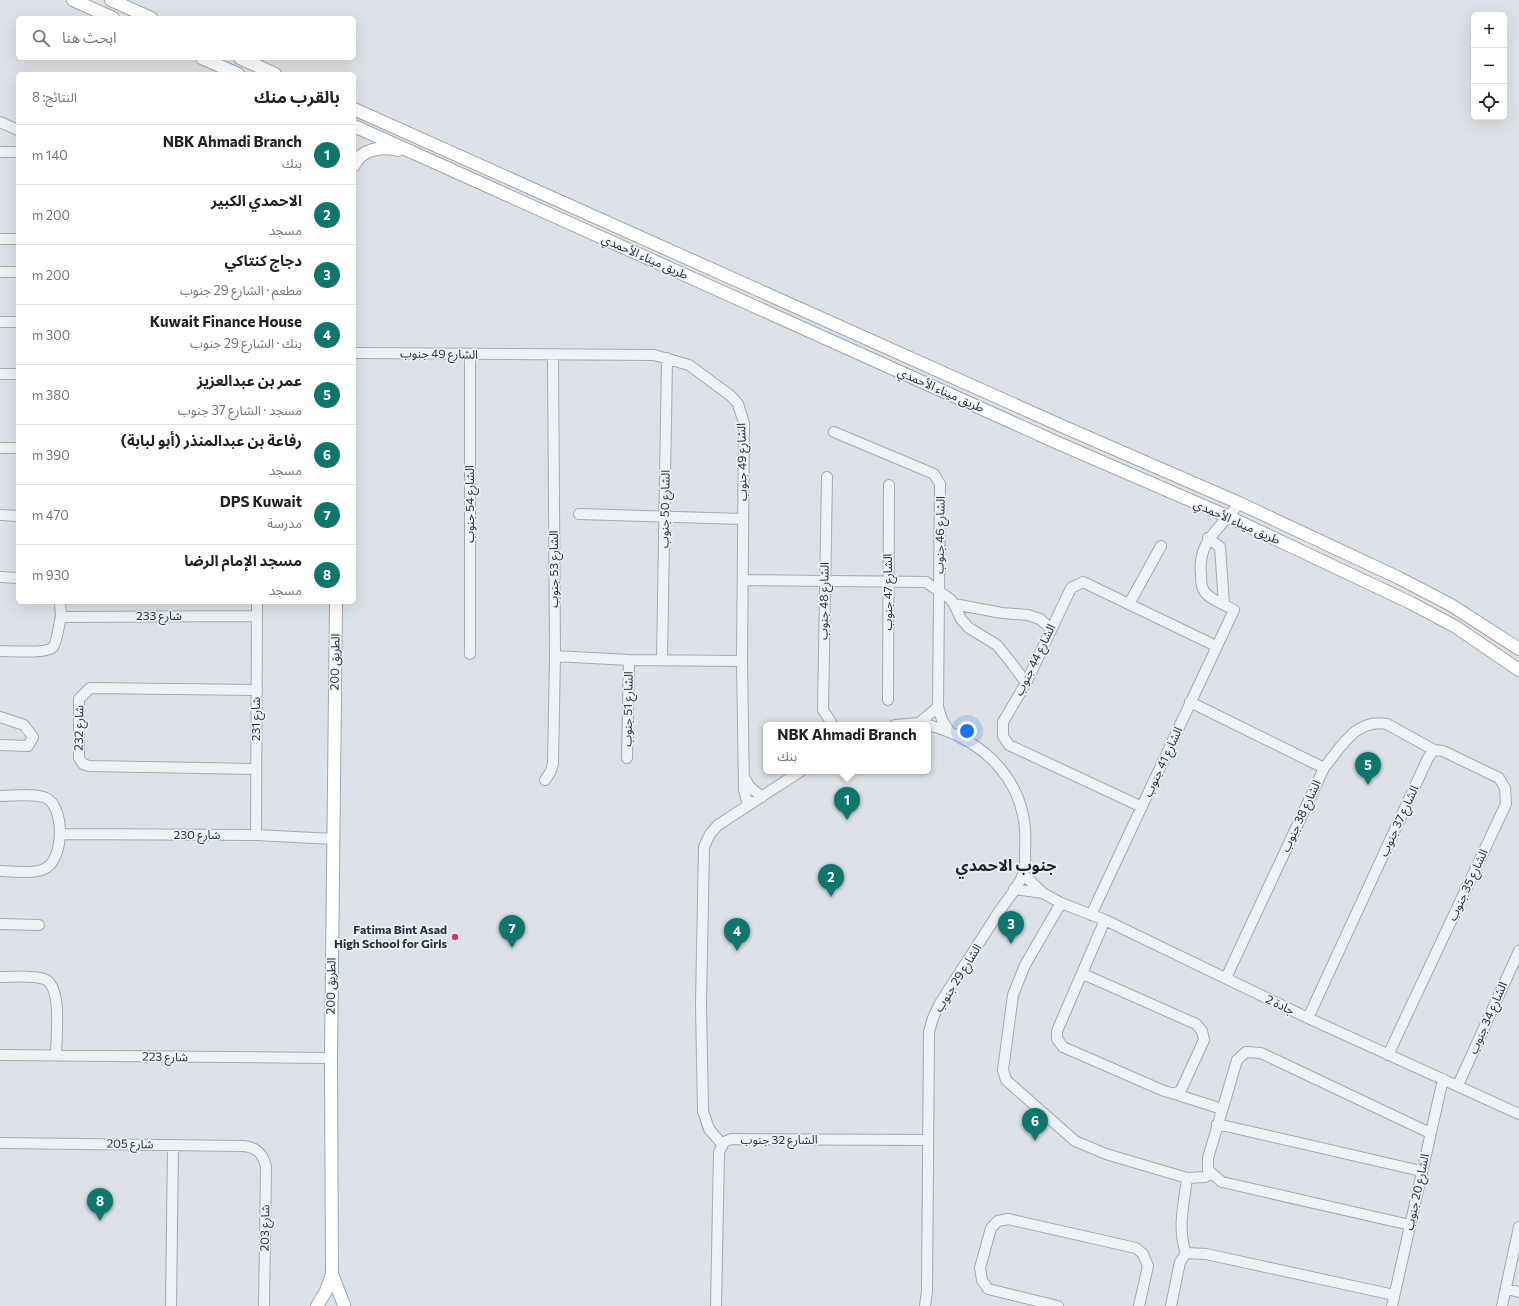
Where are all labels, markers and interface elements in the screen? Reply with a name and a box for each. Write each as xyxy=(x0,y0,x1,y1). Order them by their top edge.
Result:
map controls xyxy=(1471,12,1507,120)
button: + xyxy=(1471,12,1507,48)
search box xyxy=(16,16,356,60)
icon: search xyxy=(30,27,52,49)
text: ابحث هنا xyxy=(62,28,117,46)
button: − xyxy=(1471,48,1507,84)
button: locate xyxy=(1471,84,1507,120)
text: بالقرب منك xyxy=(254,86,340,107)
text: النتائج: 8 xyxy=(32,89,77,105)
text: NBK Ahmadi Branch xyxy=(163,132,302,150)
text: 140 m xyxy=(32,147,68,163)
text: 1 xyxy=(324,147,330,163)
text: بنك xyxy=(282,155,302,171)
text: الاحمدي الكبير xyxy=(211,191,302,209)
text: 200 m xyxy=(32,207,70,223)
text: 2 xyxy=(323,207,331,223)
text: مسجد xyxy=(269,222,302,238)
street label: طريق ميناء الأحمدي xyxy=(599,231,691,285)
text: دجاج كنتاكي xyxy=(225,251,302,269)
text: 200 m xyxy=(32,267,70,283)
text: 3 xyxy=(323,267,331,283)
text: مطعم · الشارع 29 جنوب xyxy=(180,282,302,298)
text: Kuwait Finance House xyxy=(150,312,302,330)
text: 300 m xyxy=(32,327,70,343)
text: 4 xyxy=(323,327,331,343)
text: بنك · الشارع 29 جنوب xyxy=(190,335,302,351)
street label: الشارع 49 جنوب xyxy=(400,345,478,364)
street label: طريق ميناء الأحمدي xyxy=(895,364,987,418)
text: عمر بن عبدالعزيز xyxy=(197,371,302,389)
text: 380 m xyxy=(32,387,70,403)
text: 5 xyxy=(323,387,331,403)
text: مسجد · الشارع 37 جنوب xyxy=(178,402,302,418)
street label: الشارع 49 جنوب xyxy=(733,423,752,501)
text: رفاعة بن عبدالمنذر (أبو لبابة) xyxy=(121,431,302,449)
text: 390 m xyxy=(32,447,70,463)
text: 6 xyxy=(323,447,331,463)
text: مسجد xyxy=(269,462,302,478)
street label: الشارع 54 جنوب xyxy=(462,465,479,543)
street label: الشارع 50 جنوب xyxy=(656,470,675,548)
text: DPS Kuwait xyxy=(220,492,302,510)
street label: الشارع 46 جنوب xyxy=(931,496,950,574)
street label: طريق ميناء الأحمدي xyxy=(1191,496,1283,550)
text: 470 m xyxy=(32,507,69,523)
text: 7 xyxy=(323,507,331,523)
text: مدرسة xyxy=(267,515,302,531)
street label: الشارع 53 جنوب xyxy=(546,530,563,608)
text: مسجد الإمام الرضا xyxy=(184,551,302,569)
street label: الشارع 47 جنوب xyxy=(880,553,897,630)
street label: الشارع 48 جنوب xyxy=(815,562,834,640)
text: 930 m xyxy=(32,567,70,583)
text: 8 xyxy=(323,567,331,583)
text: مسجد xyxy=(269,582,302,598)
street label: شارع 233 xyxy=(136,608,182,625)
street label: الشارع 44 جنوب xyxy=(1011,621,1060,699)
street label: الطريق 200 xyxy=(327,633,343,691)
street label: الشارع 51 جنوب xyxy=(619,671,638,747)
street label: شارع 231 xyxy=(248,697,265,741)
street label: شارع 232 xyxy=(71,705,88,751)
your location xyxy=(957,721,977,741)
popup xyxy=(763,722,931,774)
street label: الشارع 41 جنوب xyxy=(1140,724,1187,800)
text: NBK Ahmadi Branch xyxy=(777,725,917,743)
text: بنك xyxy=(777,748,797,764)
pin: 5 xyxy=(1355,752,1381,785)
street label: الشارع 38 جنوب xyxy=(1277,777,1326,855)
street label: الشارع 37 جنوب xyxy=(1376,783,1423,860)
pin: 1 xyxy=(834,787,860,820)
street label: شارع 230 xyxy=(173,827,221,844)
street label: الشارع 35 جنوب xyxy=(1444,846,1493,924)
district label: جنوب الاحمدي xyxy=(956,855,1056,879)
pin: 2 xyxy=(818,864,844,897)
pin: 3 xyxy=(998,911,1024,944)
pin: 7 xyxy=(499,915,525,948)
pin: 4 xyxy=(724,918,750,951)
place label: Fatima Bint Asad High School for Girls xyxy=(334,922,447,950)
marker: Fatima Bint Asad High School for Girls xyxy=(450,932,460,942)
street label: الشارع 29 جنوب xyxy=(931,941,986,1016)
street label: الطريق 200 xyxy=(323,957,339,1015)
street label: الشارع 34 جنوب xyxy=(1465,979,1512,1057)
street label: جادة 2 xyxy=(1263,991,1297,1018)
street label: شارع 223 xyxy=(142,1049,188,1066)
pin: 6 xyxy=(1022,1108,1048,1141)
street label: الشارع 32 جنوب xyxy=(741,1132,818,1149)
street label: شارع 205 xyxy=(106,1136,154,1153)
street label: الشارع 20 جنوب xyxy=(1401,1152,1434,1232)
pin: 8 xyxy=(87,1188,113,1221)
street label: شارع 203 xyxy=(257,1204,274,1252)

